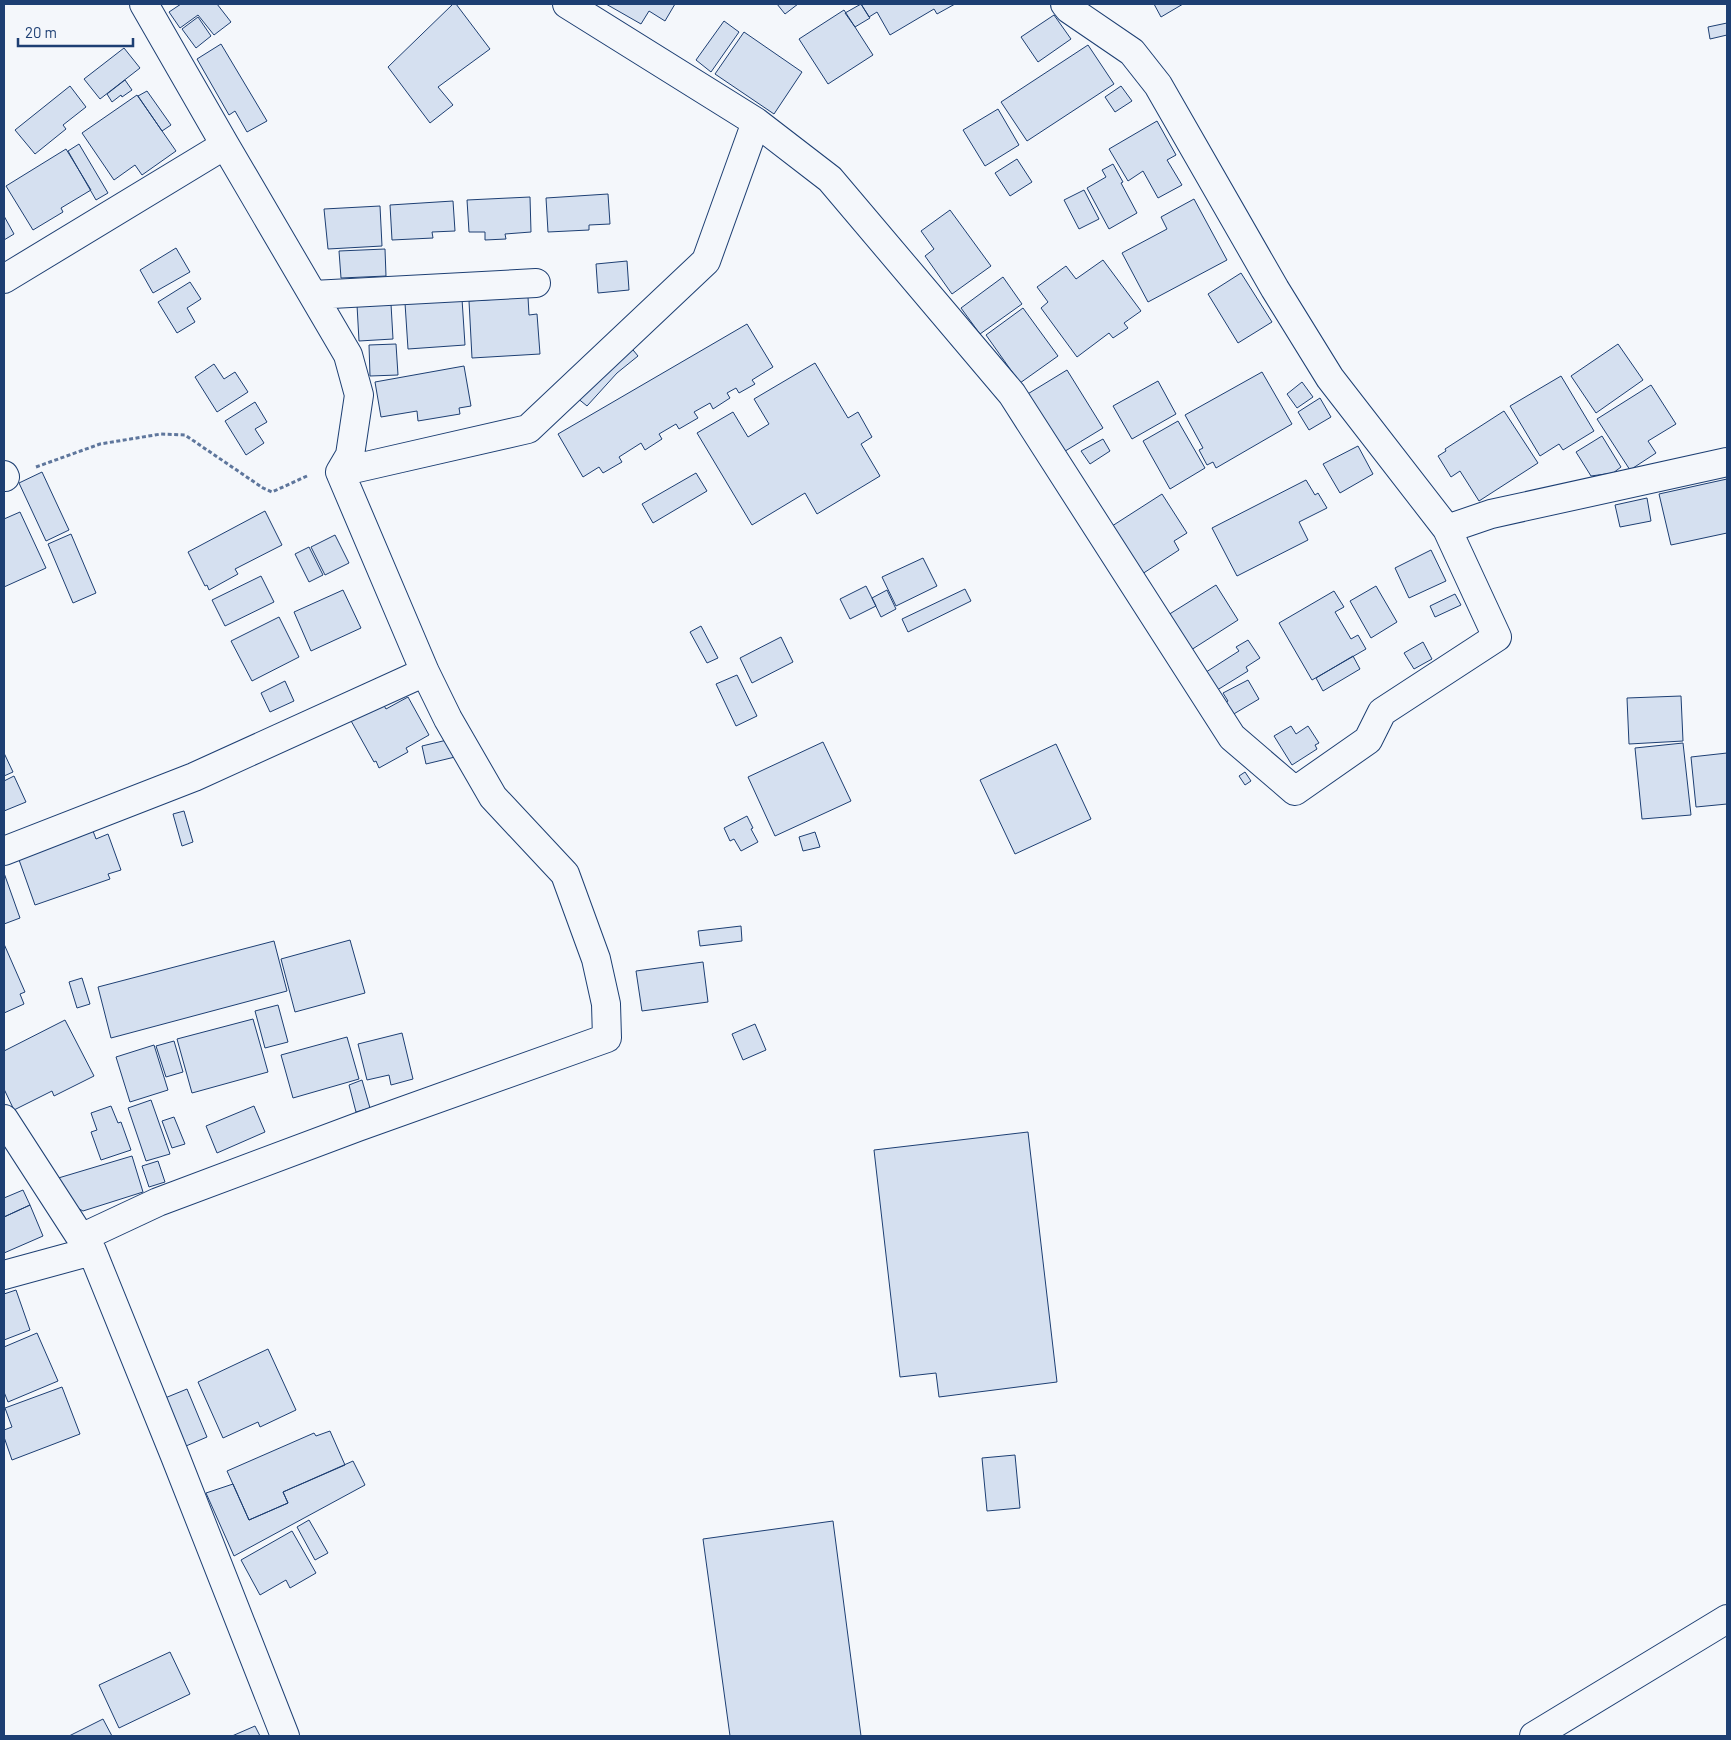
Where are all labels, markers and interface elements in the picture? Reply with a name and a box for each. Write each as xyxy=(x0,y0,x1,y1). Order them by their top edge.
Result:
scale bar xyxy=(18,15,132,47)
text: 20 m xyxy=(25,23,57,41)

